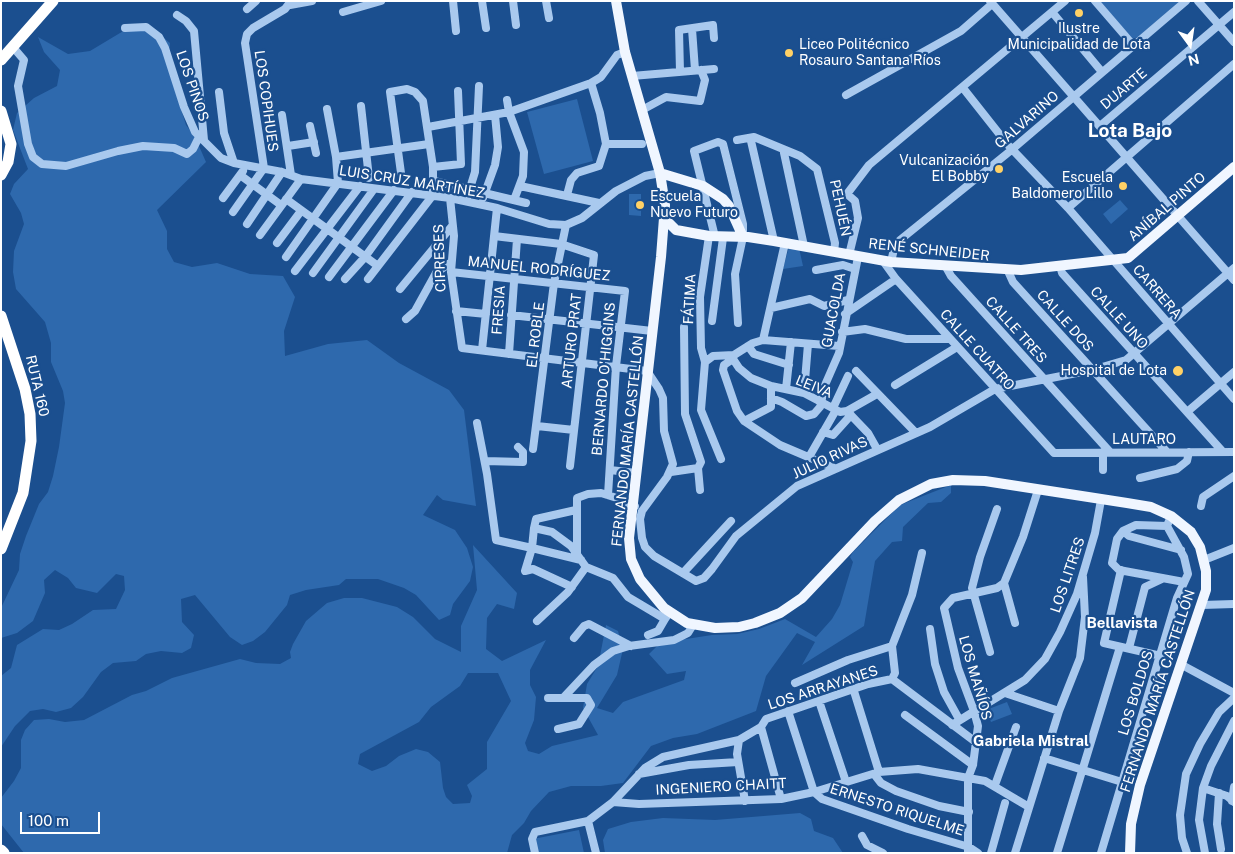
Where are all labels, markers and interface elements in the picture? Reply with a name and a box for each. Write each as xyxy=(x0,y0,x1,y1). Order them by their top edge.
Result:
marker: Ilustre Municipalidad de Lota xyxy=(1073,7,1085,19)
north arrow xyxy=(1165,20,1215,70)
place label: Ilustre Municipalidad de Lota xyxy=(1008,21,1150,54)
place label: Liceo Politécnico Rosauro Santana Ríos xyxy=(799,37,941,70)
marker: Liceo Politécnico Rosauro Santana Ríos xyxy=(783,47,795,59)
street label: LOS PINOS xyxy=(172,48,212,124)
street label: LOS COPIHUES xyxy=(251,49,281,153)
text: N xyxy=(1186,50,1201,69)
street label: DUARTE xyxy=(1097,65,1151,113)
street label: GALVARINO xyxy=(992,88,1062,152)
district label: Lota Bajo xyxy=(1088,120,1172,142)
place label: Vulcanización El Bobby xyxy=(899,153,989,186)
street label: LUIS CRUZ MARTÍNEZ xyxy=(338,162,486,202)
marker: Vulcanización El Bobby xyxy=(993,163,1005,175)
street label: ANÍBAL PINTO xyxy=(1125,169,1209,245)
place label: Escuela Baldomero Lillo xyxy=(1012,170,1113,202)
street label: PEHUÉN xyxy=(826,178,854,238)
marker: Escuela Baldomero Lillo xyxy=(1117,180,1129,192)
place label: Escuela Nuevo Futuro xyxy=(650,189,738,222)
marker: Escuela Nuevo Futuro xyxy=(634,199,646,211)
street label: CIPRESES xyxy=(430,224,450,292)
street label: RENÉ SCHNEIDER xyxy=(868,235,990,265)
street label: MANUEL RODRÍGUEZ xyxy=(467,253,611,285)
street label: CARRERA xyxy=(1129,261,1185,323)
street label: GUACOLDA xyxy=(818,271,850,349)
street label: FÁTIMA xyxy=(680,273,700,325)
street label: CALLE UNO xyxy=(1087,283,1151,353)
street label: FRESIA xyxy=(489,285,509,335)
street label: CALLE DOS xyxy=(1033,287,1097,355)
street label: ARTURO PRAT xyxy=(559,292,585,390)
street label: CALLE TRES xyxy=(982,293,1050,367)
street label: EL ROBLE xyxy=(524,301,548,369)
street label: BERNARDO O'HIGGINS xyxy=(589,302,619,456)
street label: CALLE CUATRO xyxy=(936,306,1018,394)
street label: FERNANDO MARÍA CASTELLÓN xyxy=(609,335,647,547)
street label: RUTA 160 xyxy=(22,354,52,418)
place label: Hospital de Lota xyxy=(1061,363,1167,379)
marker: Hospital de Lota xyxy=(1171,364,1185,378)
street label: LEIVA xyxy=(793,372,835,402)
street label: LAUTARO xyxy=(1112,432,1176,448)
street label: JULIO RIVAS xyxy=(790,433,870,483)
street label: LOS LITRES xyxy=(1047,535,1089,615)
street label: FERNANDO MARÍA CASTELLÓN xyxy=(1117,587,1199,795)
district label: Bellavista xyxy=(1086,614,1158,632)
street label: LOS MAÑÍOS xyxy=(955,634,995,722)
street label: LOS BOLDOS xyxy=(1115,649,1157,737)
street label: LOS ARRAYANES xyxy=(766,662,880,714)
district label: Gabriela Mistral xyxy=(973,732,1089,750)
street label: INGENIERO CHAITT xyxy=(655,775,787,799)
street label: ERNESTO RIQUELME xyxy=(828,780,966,840)
scale bar xyxy=(22,802,102,834)
text: 100 m xyxy=(28,812,69,829)

